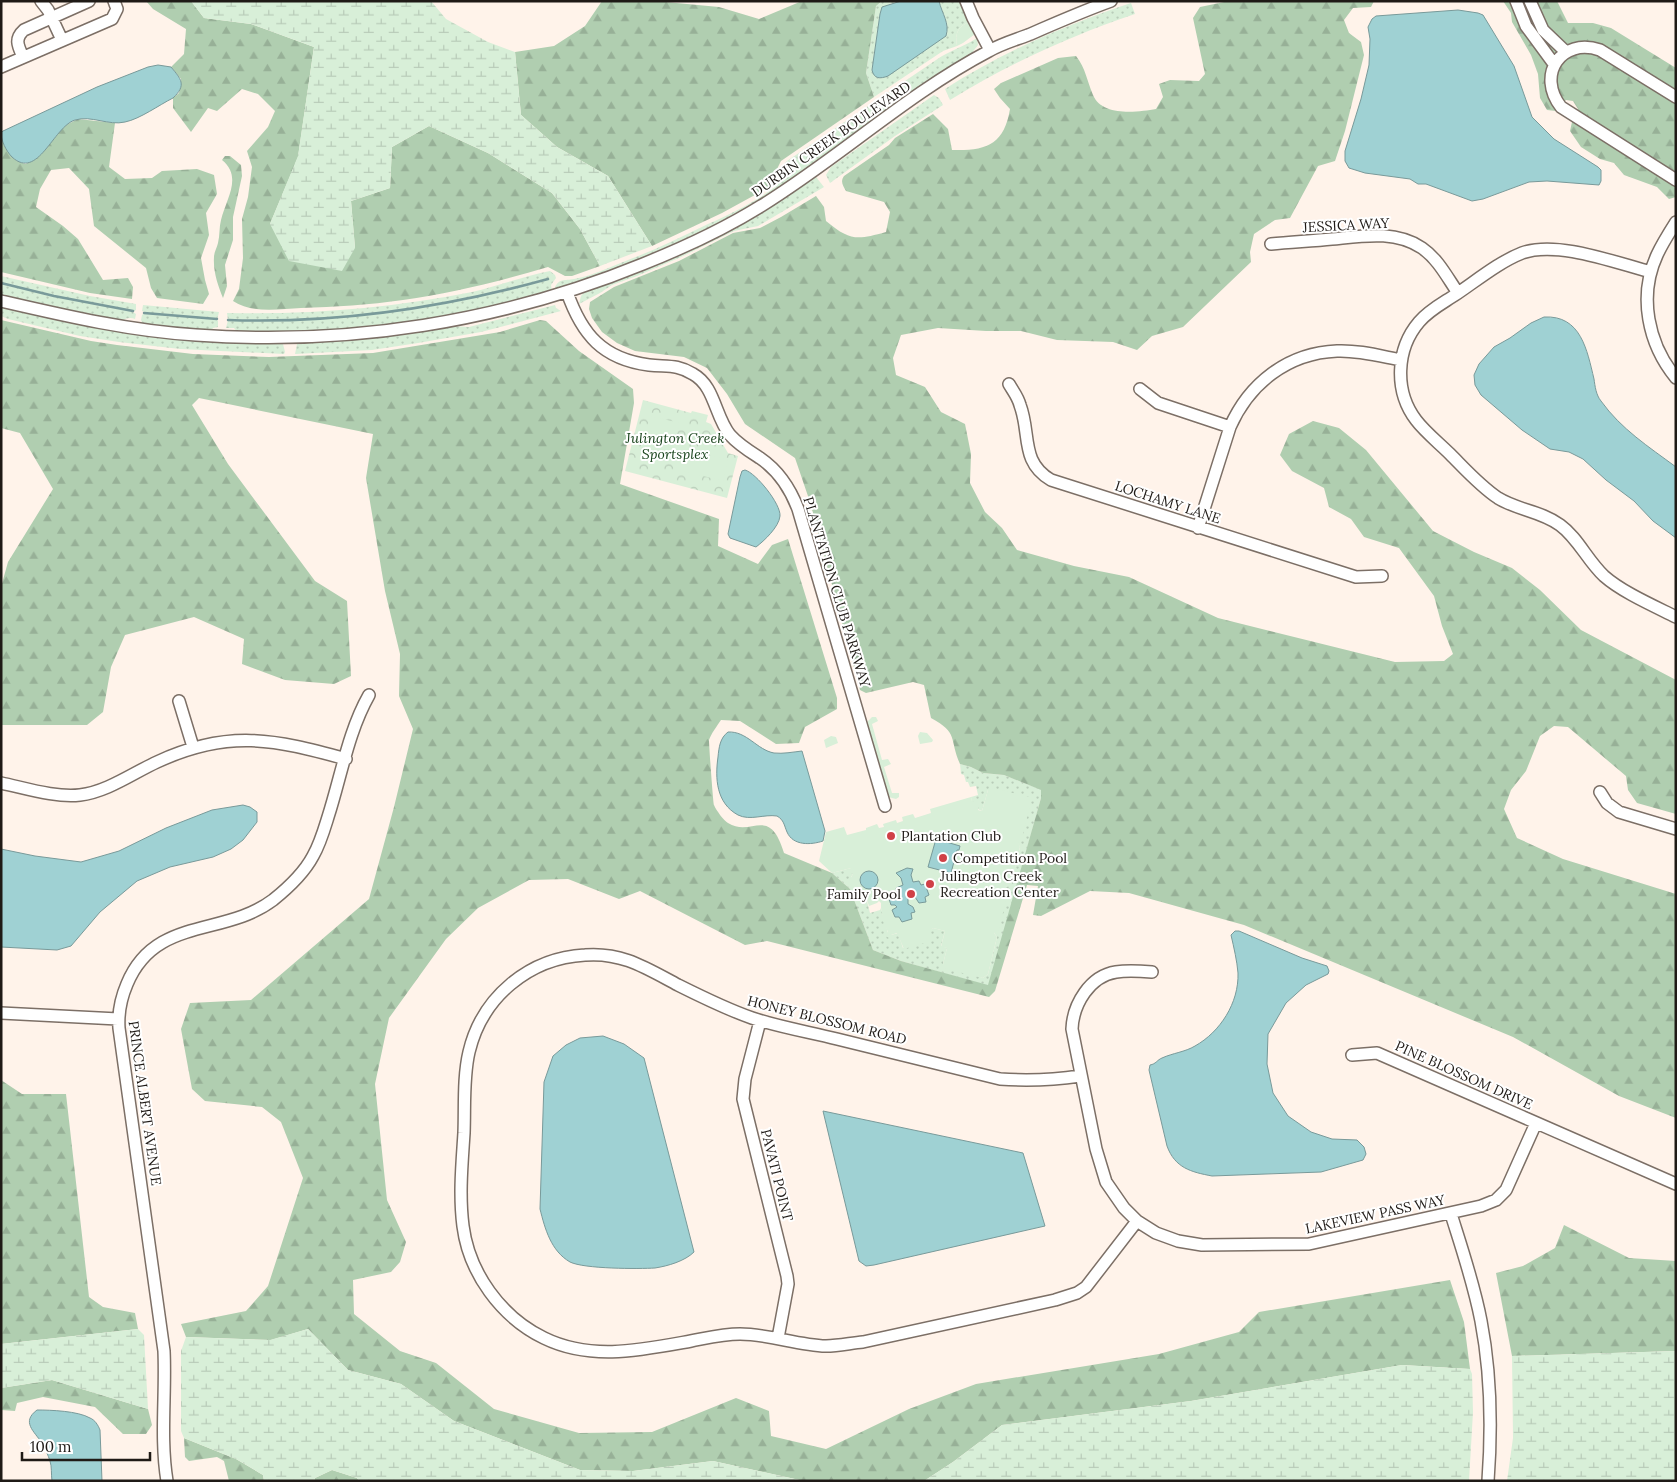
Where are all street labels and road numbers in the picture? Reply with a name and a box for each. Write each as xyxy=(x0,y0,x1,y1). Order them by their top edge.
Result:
street label: DURBIN CREEK BOULEVARD xyxy=(748,77,914,201)
street label: JESSICA WAY xyxy=(1301,214,1391,236)
street label: LOCHAMY LANE xyxy=(1113,476,1223,528)
street label: PLANTATION CLUB PARKWAY xyxy=(799,495,875,691)
street label: HONEY BLOSSOM ROAD xyxy=(745,991,909,1049)
street label: PRINCE ALBERT AVENUE xyxy=(125,1019,166,1187)
street label: PINE BLOSSOM DRIVE xyxy=(1392,1037,1536,1114)
street label: PAVATI POINT xyxy=(757,1127,797,1223)
street label: LAKEVIEW PASS WAY xyxy=(1304,1190,1448,1238)

